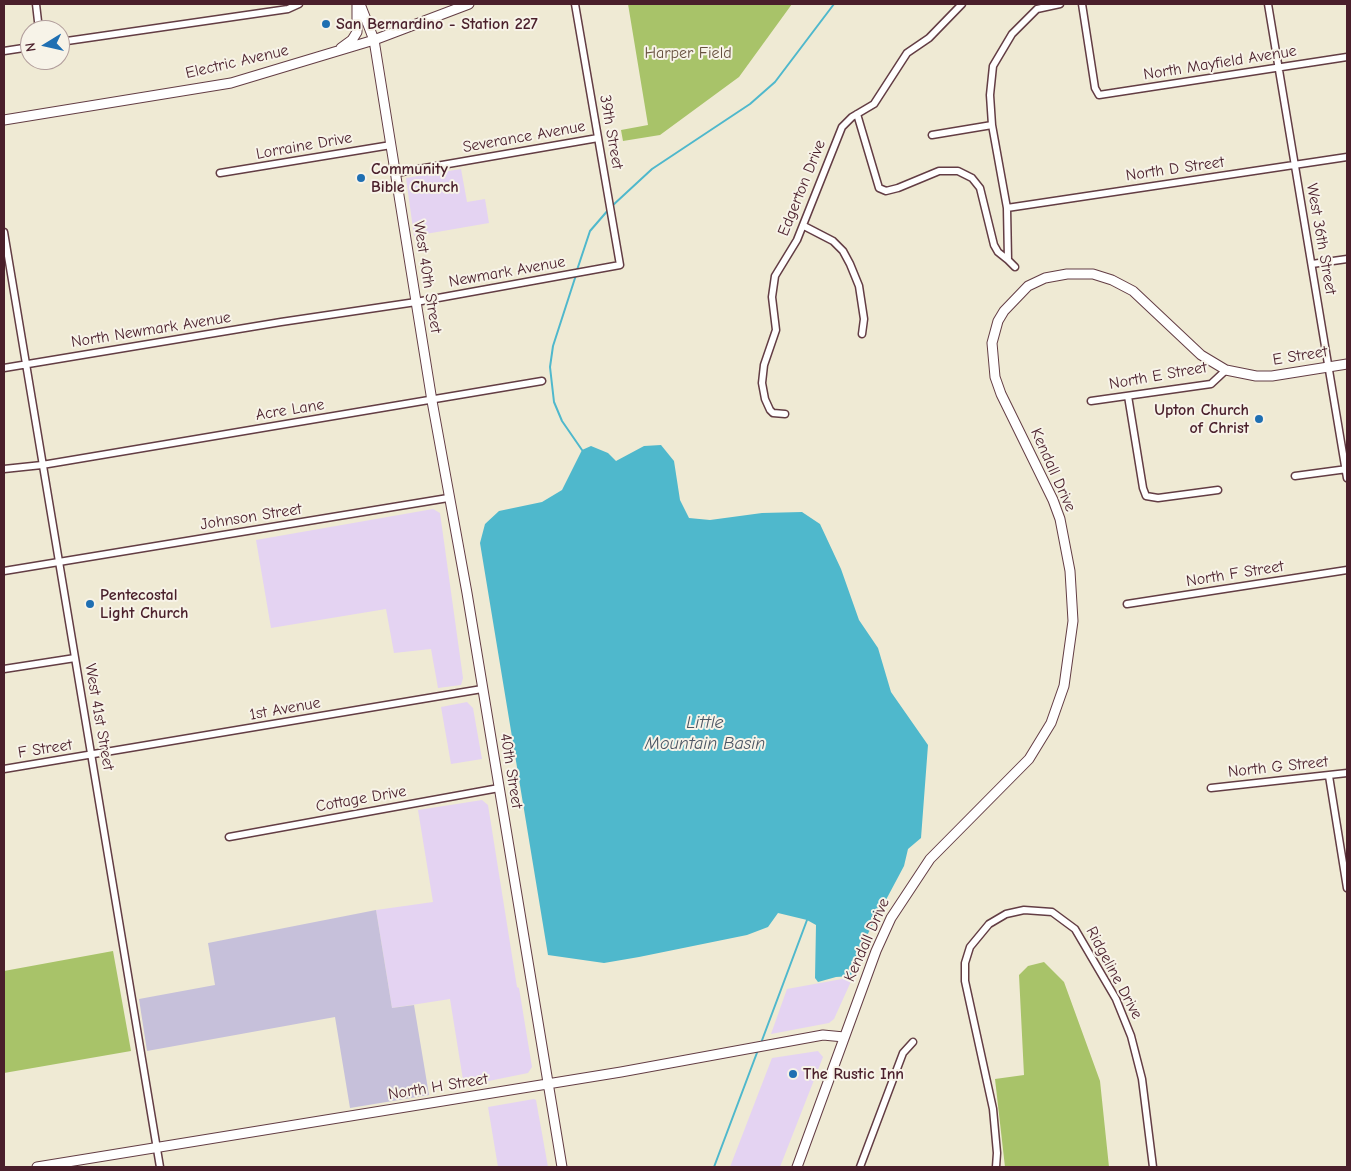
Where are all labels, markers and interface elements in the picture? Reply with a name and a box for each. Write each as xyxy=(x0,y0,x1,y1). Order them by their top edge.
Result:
place label: San Bernardino - Station 227 xyxy=(336,14,538,34)
marker: San Bernardino - Station 227 xyxy=(320,18,332,30)
north arrow xyxy=(20,20,70,70)
text: N xyxy=(22,41,40,53)
street label: Electric Avenue xyxy=(184,41,290,83)
street label: North Mayfield Avenue xyxy=(1142,41,1298,85)
park label: Harper Field xyxy=(644,43,732,63)
street label: 39th Street xyxy=(595,93,627,171)
street label: Severance Avenue xyxy=(461,117,587,157)
street label: Lorraine Drive xyxy=(255,128,353,164)
street label: Edgerton Drive xyxy=(774,137,830,239)
street label: North D Street xyxy=(1124,153,1226,185)
place label: Community Bible Church xyxy=(371,159,459,197)
marker: Community Bible Church xyxy=(355,172,367,184)
street label: West 36th Street xyxy=(1302,182,1340,296)
street label: West 40th Street xyxy=(409,219,445,335)
street label: Newmark Avenue xyxy=(447,252,567,292)
street label: North Newmark Avenue xyxy=(70,308,232,352)
street label: E Street xyxy=(1271,342,1329,370)
street label: North E Street xyxy=(1108,358,1208,394)
street label: Acre Lane xyxy=(254,395,326,425)
place label: Upton Church of Christ xyxy=(1154,400,1249,438)
marker: Upton Church of Christ xyxy=(1253,413,1265,425)
street label: Kendall Drive xyxy=(1026,425,1080,515)
street label: Johnson Street xyxy=(199,499,303,535)
street label: North F Street xyxy=(1185,557,1285,591)
place label: Pentecostal Light Church xyxy=(100,585,189,623)
marker: Pentecostal Light Church xyxy=(84,598,96,610)
street label: West 41st Street xyxy=(80,662,118,772)
street label: 1st Avenue xyxy=(248,693,322,725)
water label: Little Mountain Basin xyxy=(645,712,765,754)
street label: 40th Street xyxy=(496,732,526,810)
street label: F Street xyxy=(17,735,73,763)
street label: North G Street xyxy=(1227,752,1329,782)
street label: Cottage Drive xyxy=(314,782,408,816)
street label: Kendall Drive xyxy=(840,895,894,985)
street label: Ridgeline Drive xyxy=(1082,923,1146,1023)
place label: The Rustic Inn xyxy=(803,1064,904,1084)
marker: The Rustic Inn xyxy=(787,1068,799,1080)
street label: North H Street xyxy=(387,1070,489,1104)

